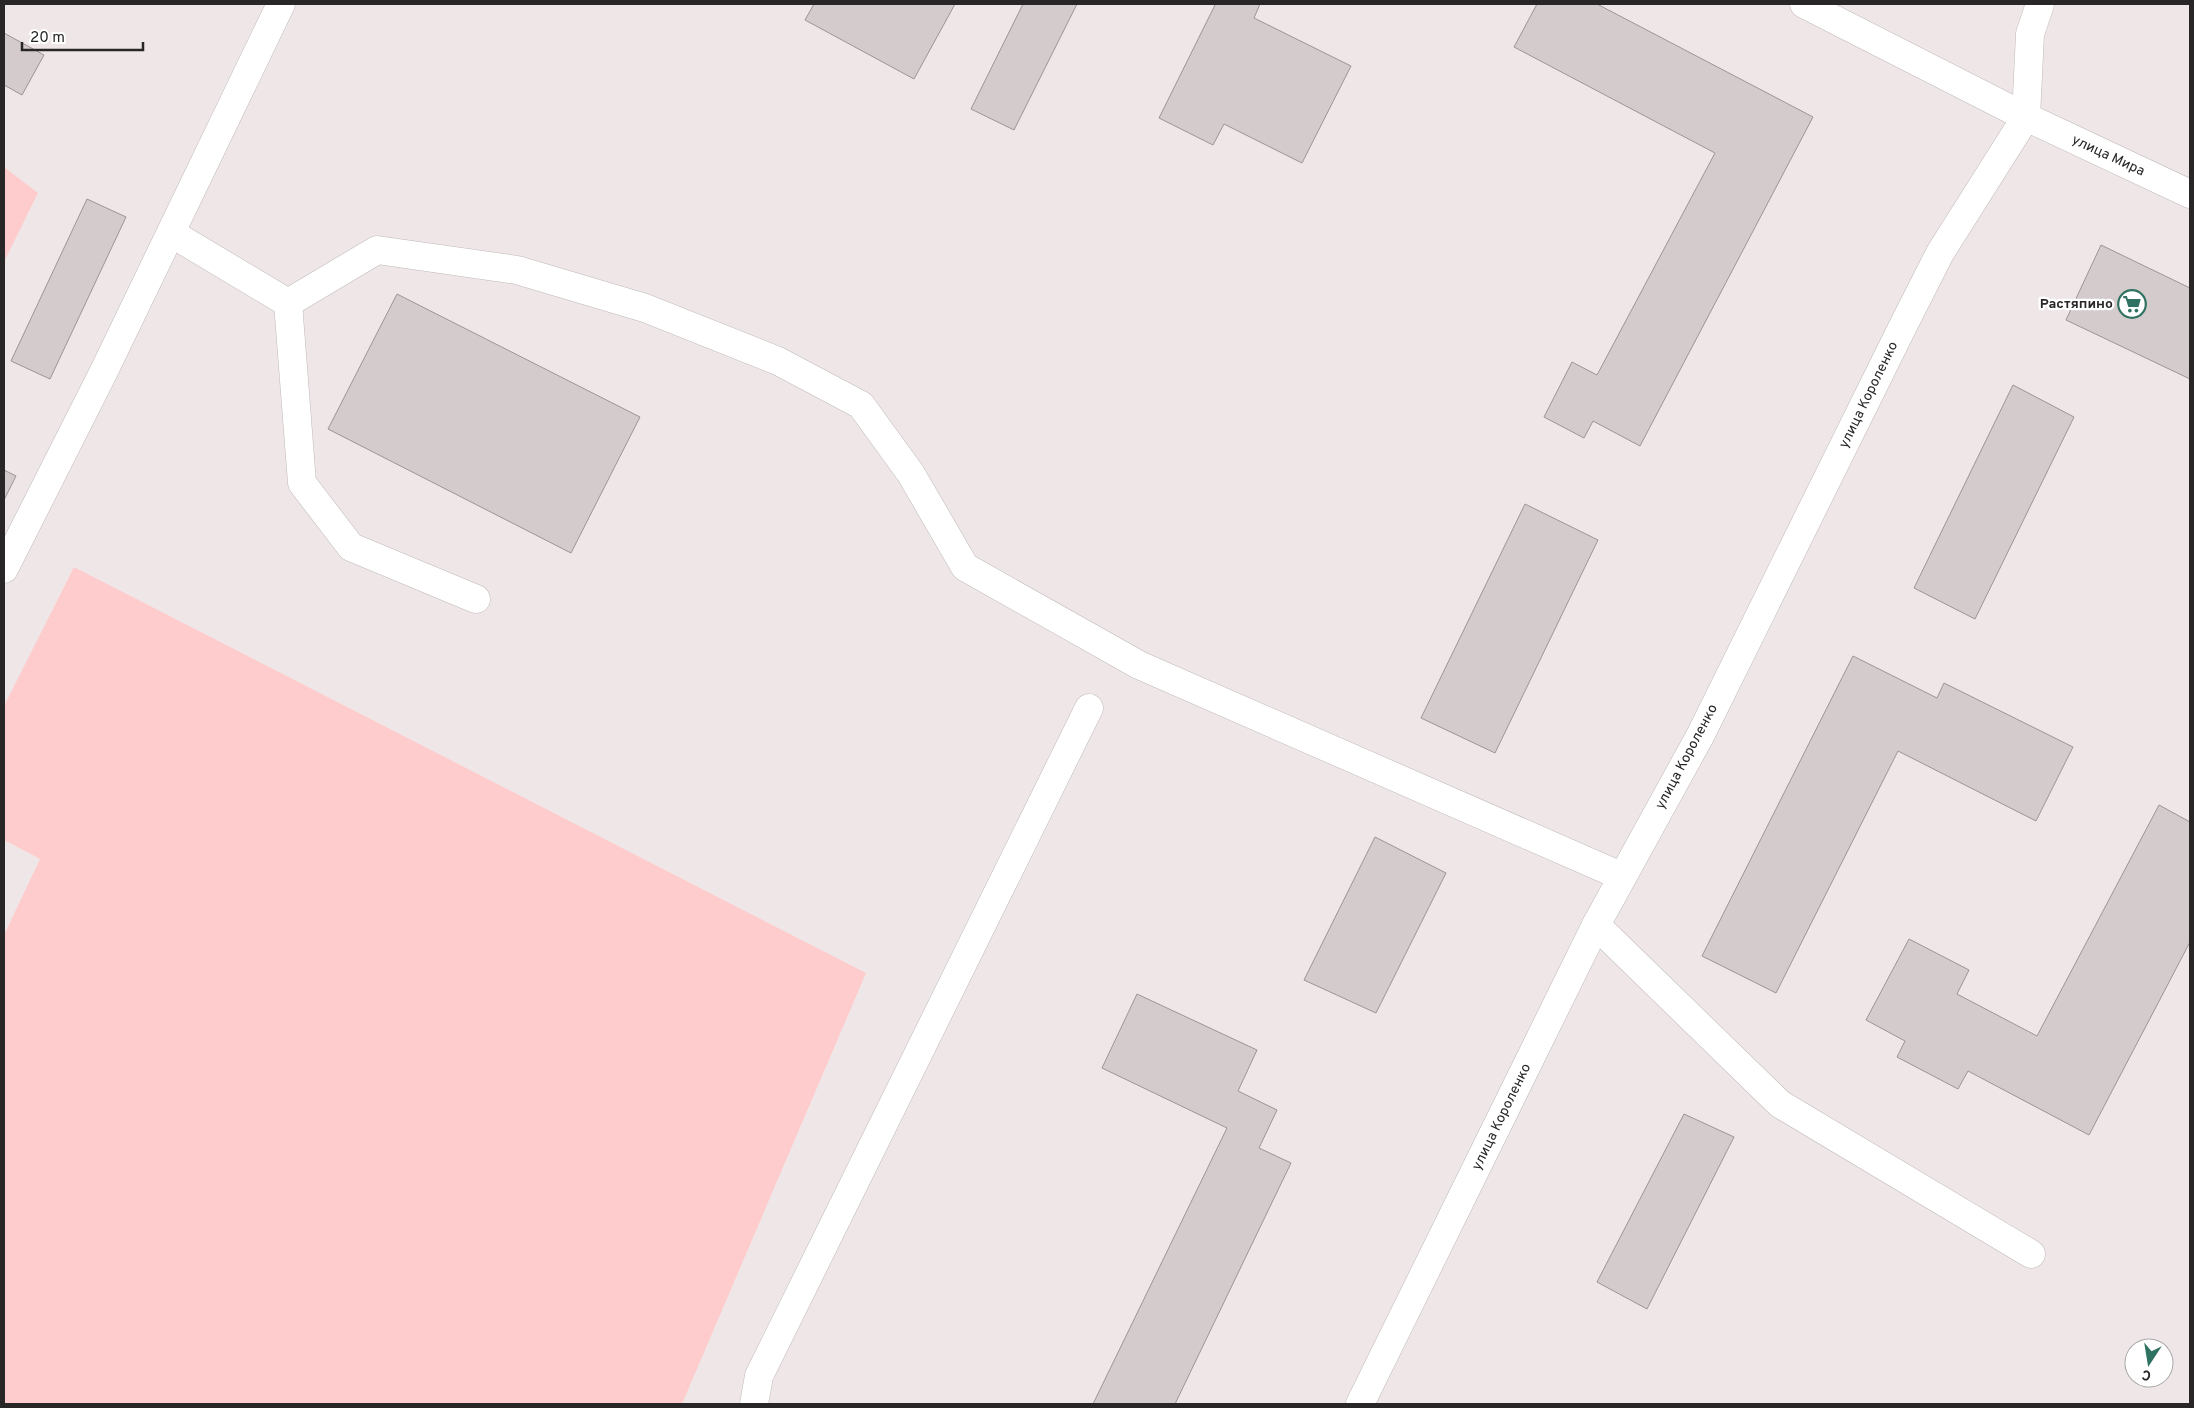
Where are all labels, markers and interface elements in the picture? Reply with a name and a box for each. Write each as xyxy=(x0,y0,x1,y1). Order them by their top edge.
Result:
scale bar xyxy=(22,20,144,52)
text: 20 m xyxy=(30,29,65,48)
street label: улица Мира xyxy=(2069,132,2147,180)
supermarket icon: Растяпино xyxy=(2117,289,2147,319)
place label: Растяпино xyxy=(2040,296,2113,313)
street label: улица Короленко xyxy=(1836,339,1902,451)
street label: улица Короленко xyxy=(1652,701,1722,812)
street label: улица Короленко xyxy=(1469,1061,1535,1173)
north arrow xyxy=(2124,1338,2174,1388)
text: С xyxy=(2140,1365,2153,1383)

